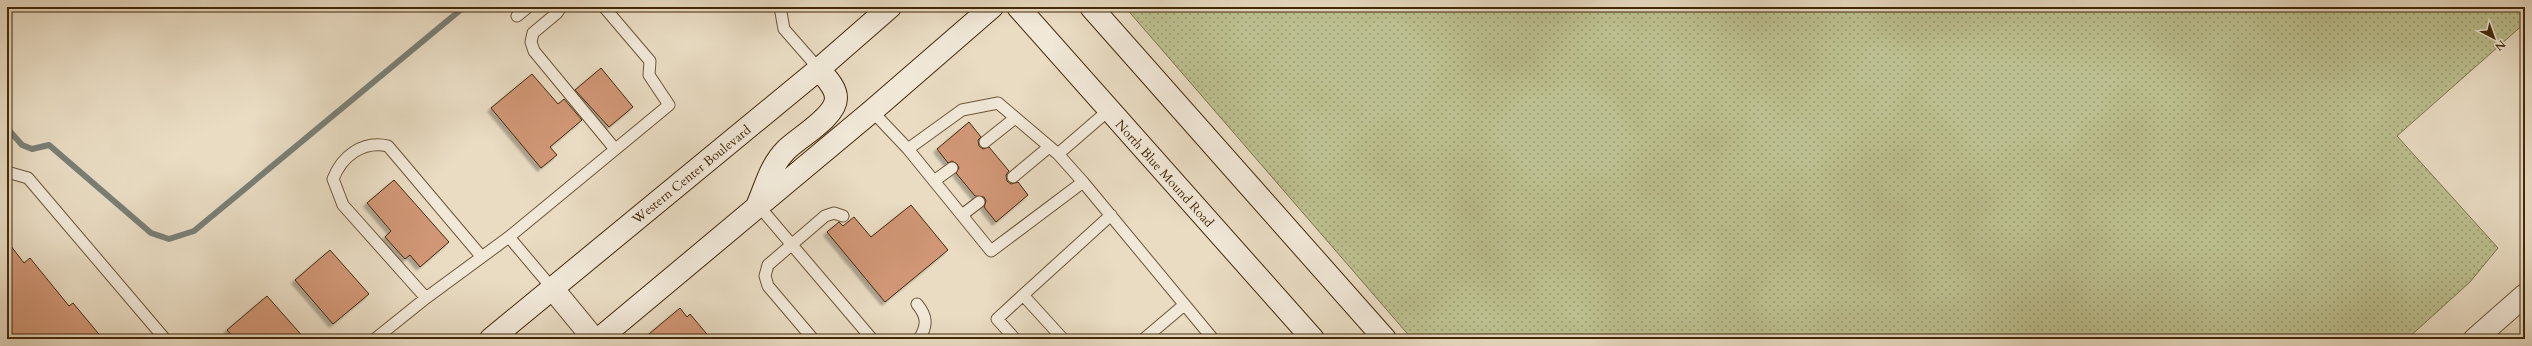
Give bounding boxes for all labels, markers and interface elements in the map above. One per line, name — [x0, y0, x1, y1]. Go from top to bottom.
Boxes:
north arrow — [2474, 18, 2514, 58]
text: N — [2491, 36, 2509, 54]
street label: North Blue Mound Road — [1111, 116, 1218, 231]
street label: Western Center Boulevard — [628, 121, 755, 229]

